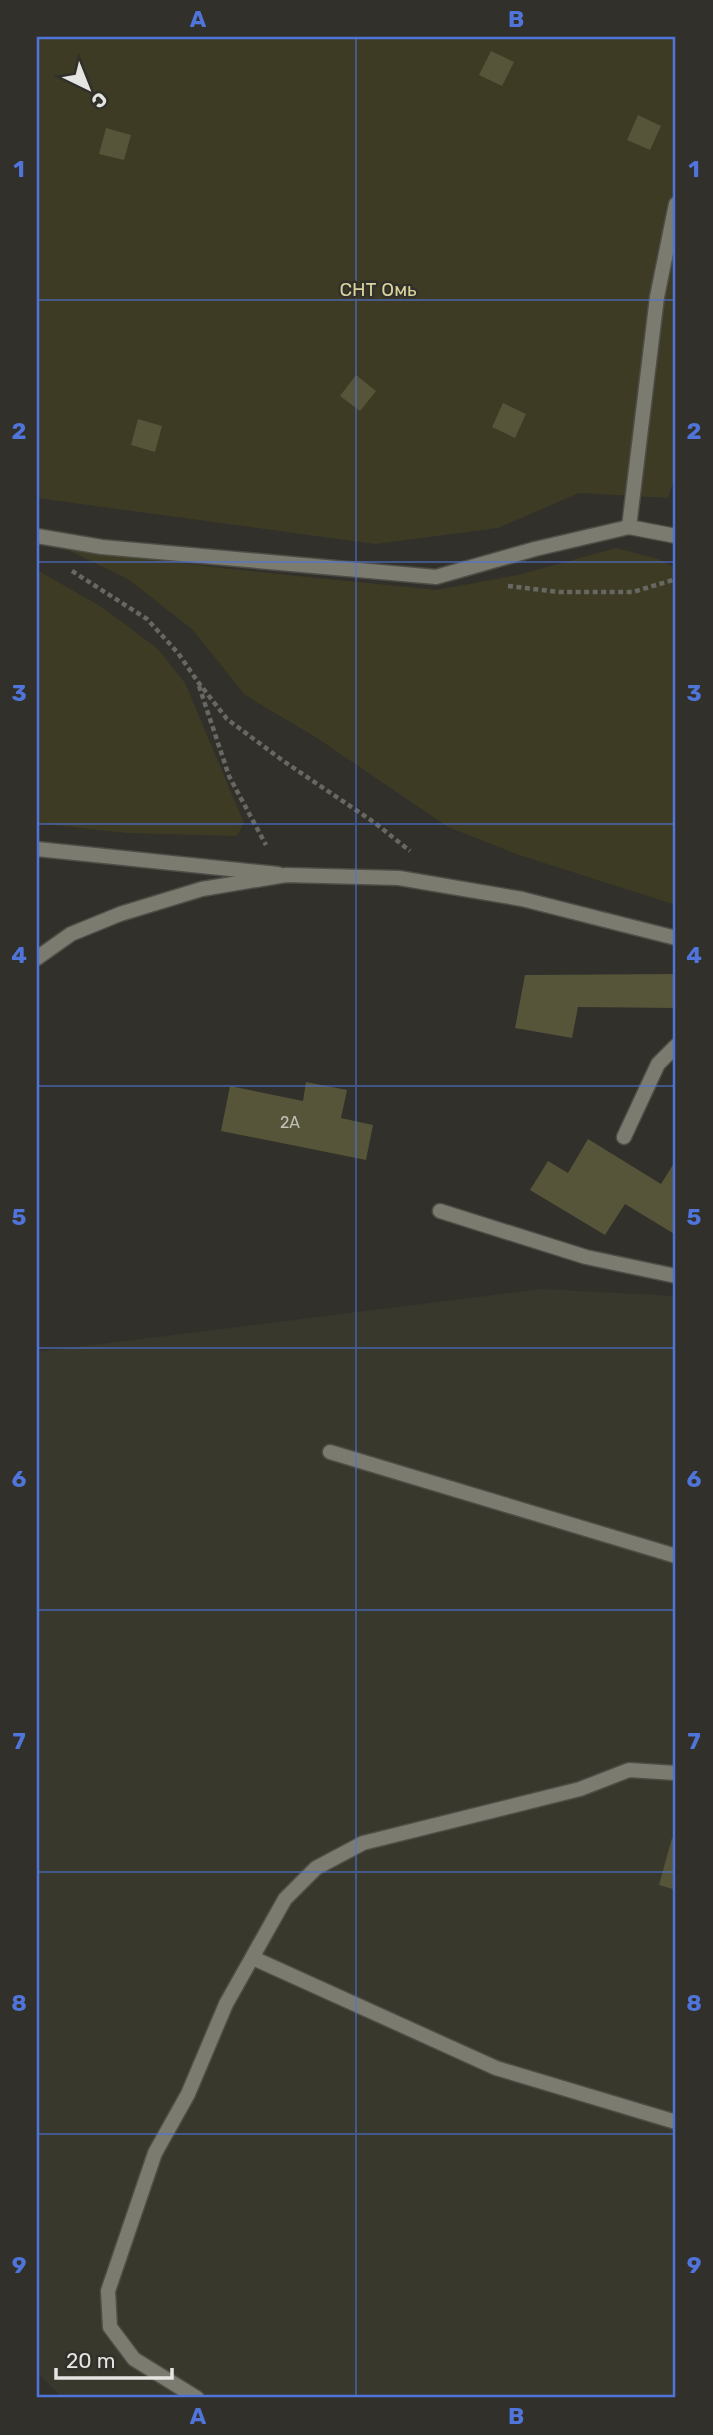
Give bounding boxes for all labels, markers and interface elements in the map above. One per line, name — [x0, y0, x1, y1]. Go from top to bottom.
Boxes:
text: A — [190, 5, 207, 33]
text: B — [508, 5, 524, 33]
north arrow — [52, 52, 122, 122]
text: С — [87, 87, 112, 113]
text: 1 — [13, 155, 25, 183]
text: 1 — [688, 155, 700, 183]
park label: СНТ Омь — [339, 278, 417, 301]
text: 2 — [12, 417, 26, 445]
text: 2 — [687, 417, 701, 445]
text: 3 — [11, 679, 27, 707]
text: 3 — [686, 679, 702, 707]
text: 4 — [11, 941, 27, 969]
text: 4 — [686, 941, 702, 969]
house number: 2А — [280, 1113, 300, 1132]
text: 5 — [12, 1203, 27, 1231]
text: 5 — [687, 1203, 702, 1231]
text: 6 — [12, 1465, 27, 1493]
text: 6 — [687, 1465, 702, 1493]
text: 7 — [12, 1727, 26, 1755]
text: 7 — [687, 1727, 701, 1755]
text: 8 — [11, 1989, 27, 2017]
text: 8 — [686, 1989, 702, 2017]
text: 9 — [12, 2251, 26, 2279]
text: 9 — [687, 2251, 701, 2279]
scale bar — [56, 2337, 172, 2381]
text: 20 m — [66, 2348, 115, 2373]
text: A — [190, 2402, 207, 2430]
text: B — [508, 2402, 524, 2430]

